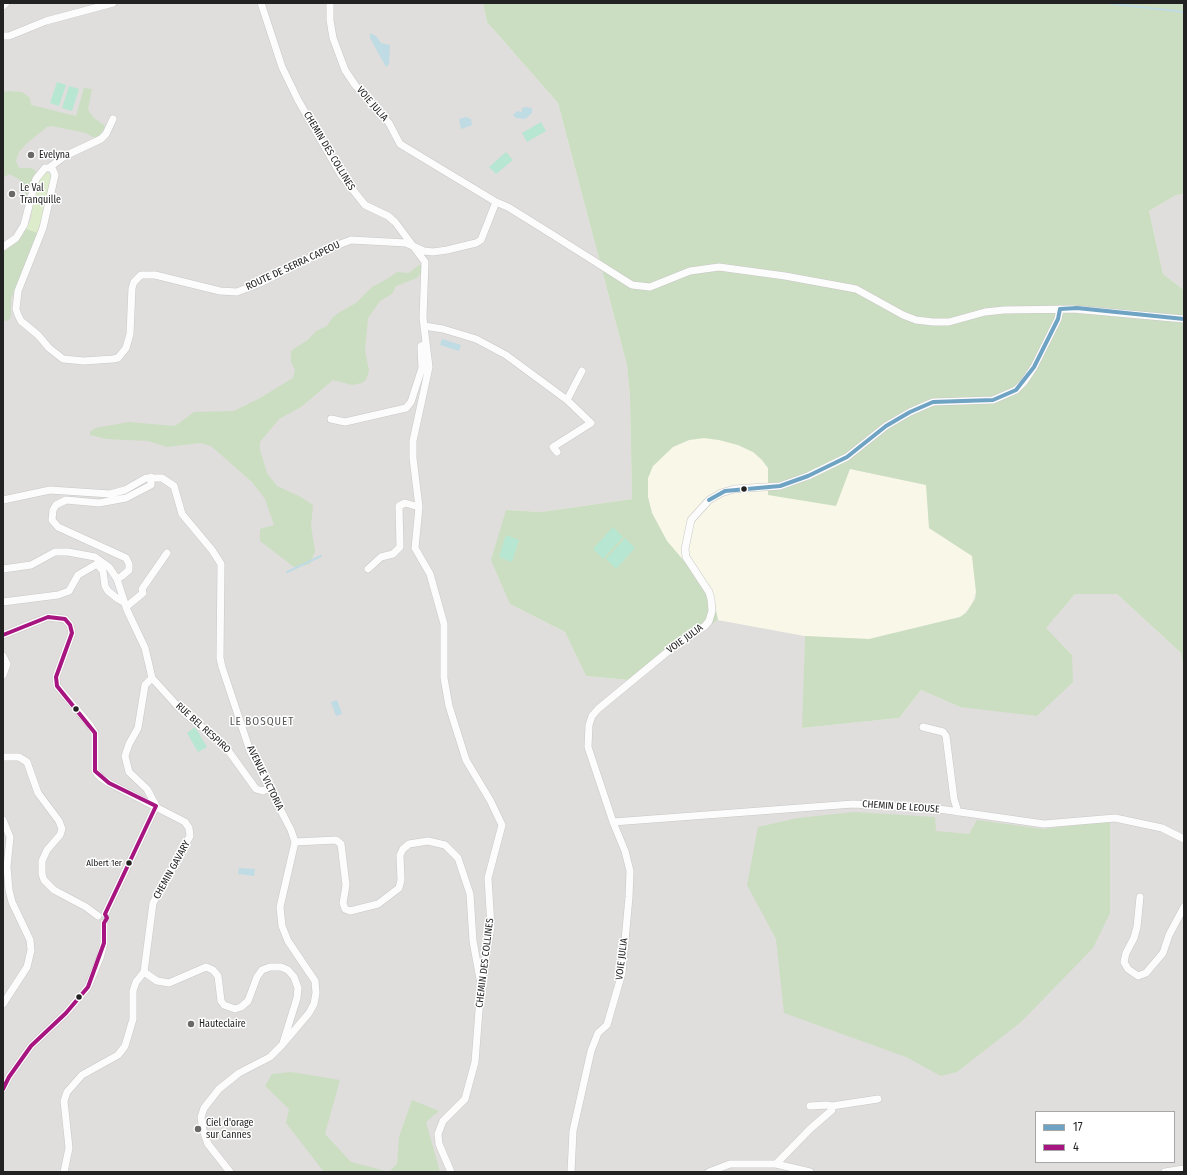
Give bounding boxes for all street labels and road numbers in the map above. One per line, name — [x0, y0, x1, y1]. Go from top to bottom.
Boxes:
street label: VOIE JULIA — [354, 84, 390, 124]
street label: CHEMIN DES COLLINES — [301, 109, 357, 193]
street label: ROUTE DE SERRA CAPEOU — [244, 239, 342, 293]
street label: VOIE JULIA — [665, 622, 705, 656]
street label: RUE BEL RESPIRO — [173, 700, 233, 756]
street label: AVENUE VICTORIA — [244, 744, 286, 812]
street label: CHEMIN DE LEOUSE — [862, 798, 940, 816]
street label: CHEMIN GAVARY — [151, 839, 193, 901]
street label: CHEMIN DES COLLINES — [474, 918, 496, 1008]
street label: VOIE JULIA — [613, 937, 631, 981]

